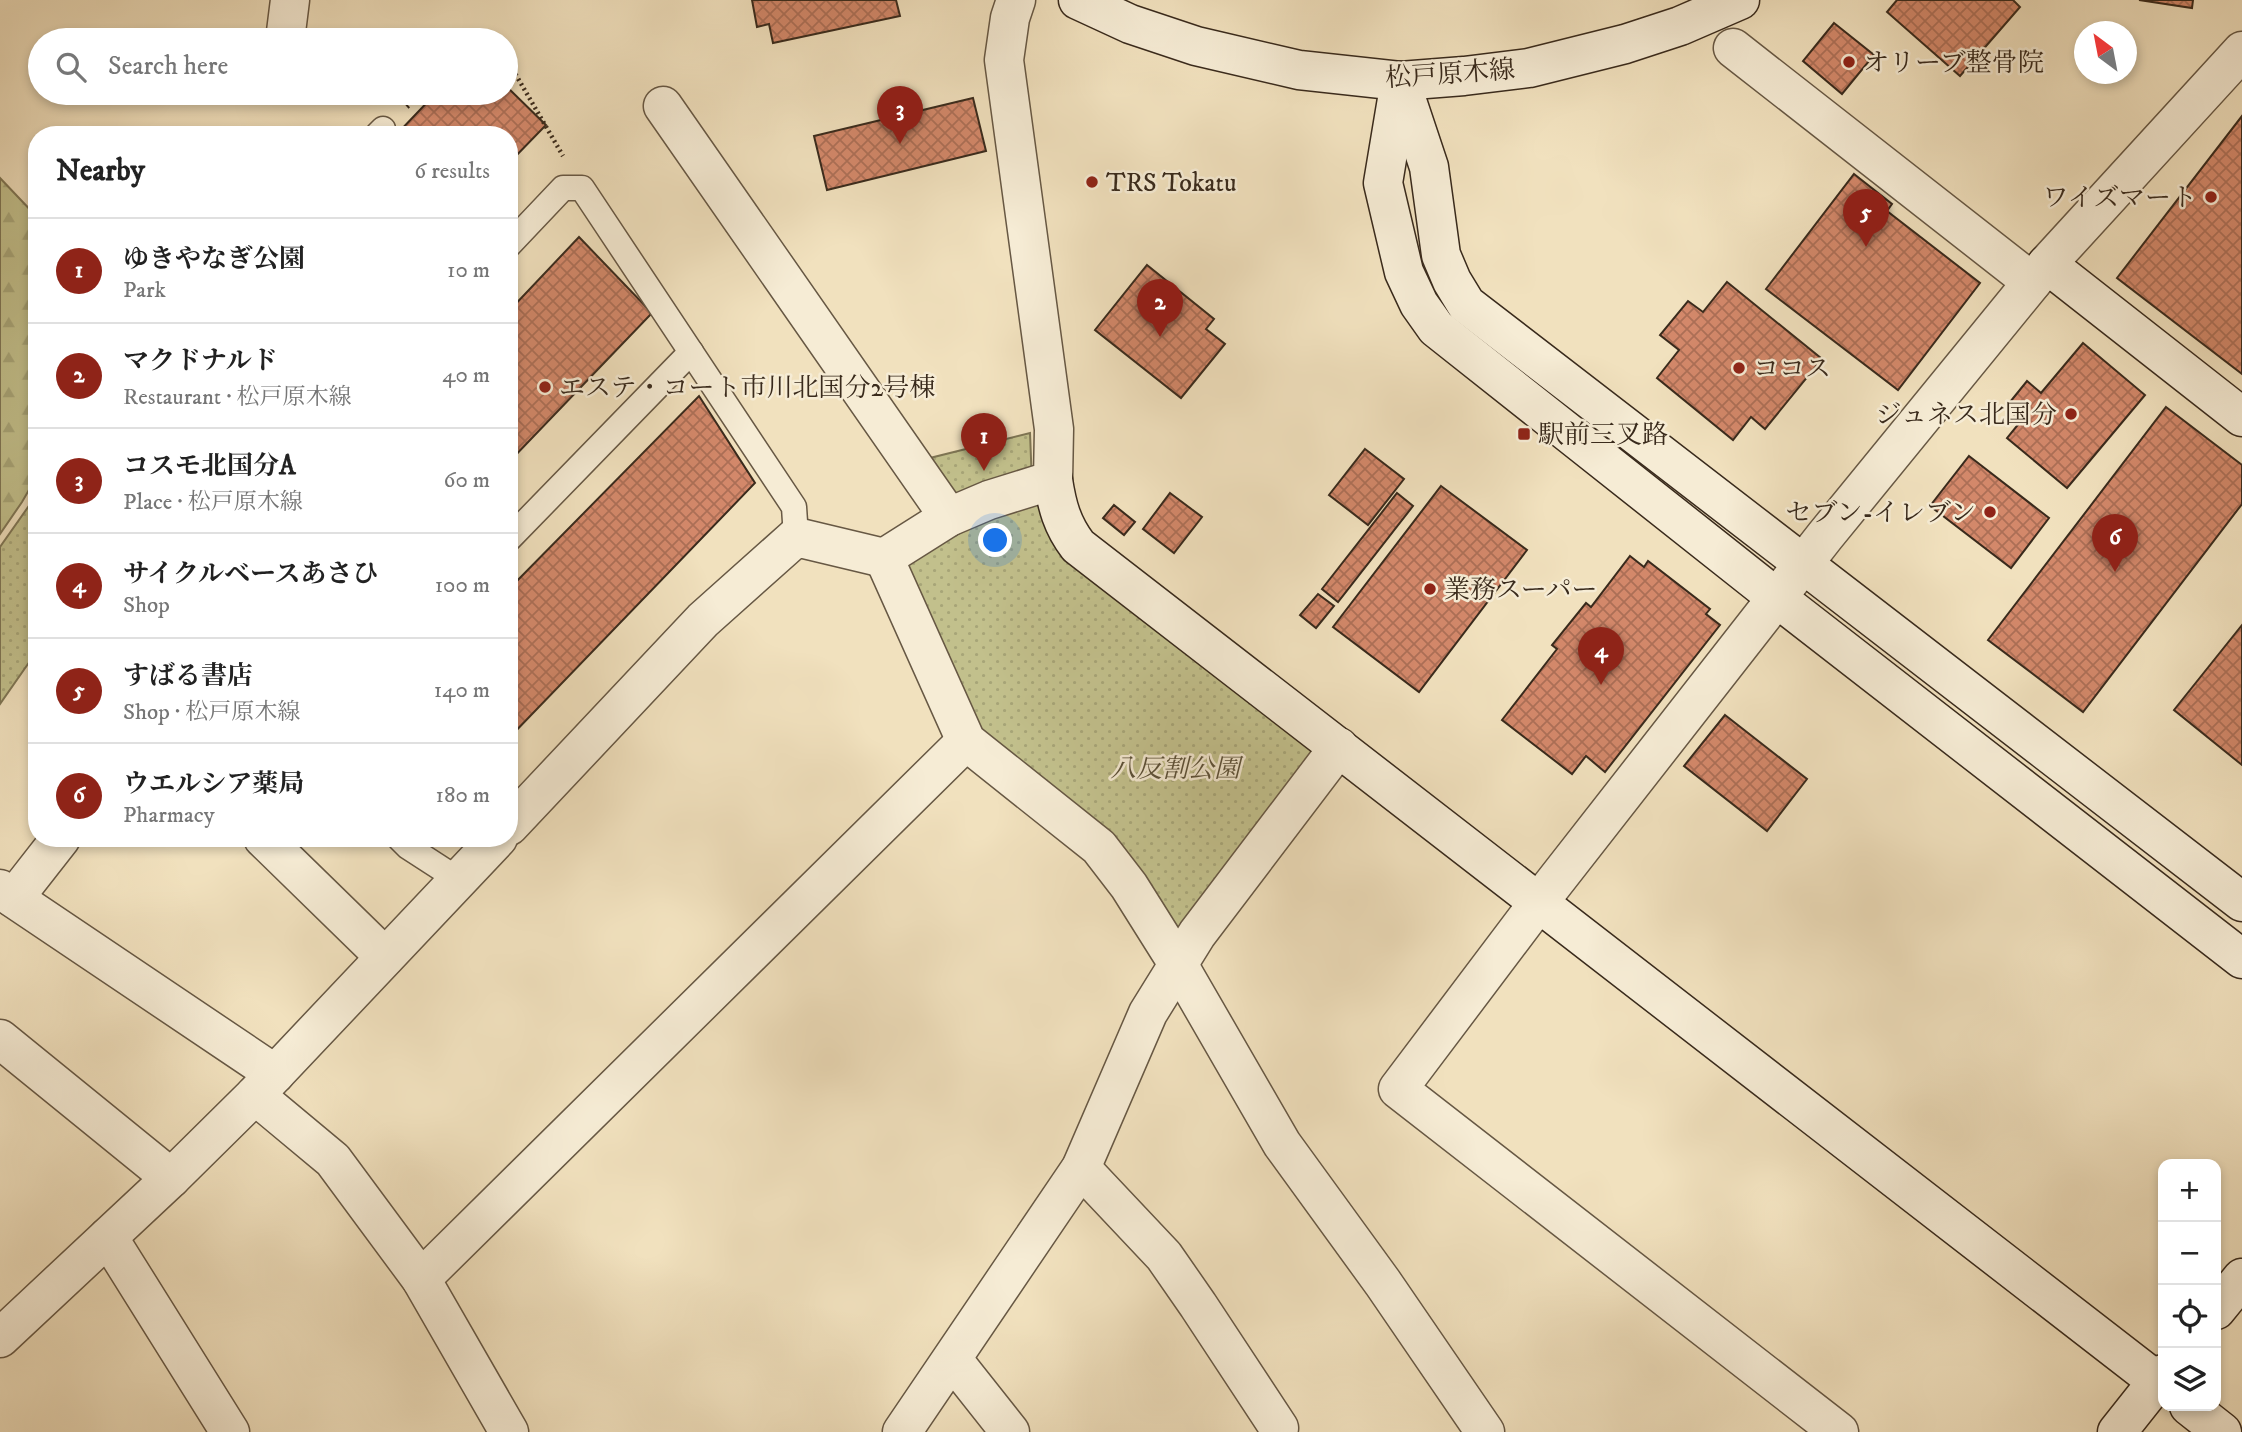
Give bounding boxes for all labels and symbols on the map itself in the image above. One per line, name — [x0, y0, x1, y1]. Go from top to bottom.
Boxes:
north arrow — [2074, 21, 2137, 84]
place label: オリーブ整骨院 — [1863, 47, 2044, 80]
street label: 松戸原木線 — [1384, 54, 1516, 95]
marker: オリーブ整骨院 — [1841, 54, 1857, 70]
pin: 3 — [877, 86, 923, 144]
place label: TRS Tokatu — [1106, 167, 1237, 200]
marker: TRS Tokatu — [1084, 174, 1100, 190]
place label: ワイズマート — [2043, 182, 2197, 215]
pin: 5 — [1843, 189, 1889, 247]
marker: ワイズマート — [2203, 189, 2219, 205]
pin: 2 — [1137, 279, 1183, 337]
place label: ココス — [1753, 353, 1831, 386]
marker: ココス — [1731, 360, 1747, 376]
place label: エステ・コート市川北国分2号棟 — [559, 372, 935, 405]
marker: エステ・コート市川北国分2号棟 — [537, 379, 553, 395]
place label: ジュネス北国分 — [1876, 399, 2057, 432]
marker: ジュネス北国分 — [2063, 406, 2079, 422]
pin: 1 — [961, 413, 1007, 471]
place label: 駅前三叉路 — [1538, 419, 1668, 452]
marker: 駅前三叉路 — [1516, 426, 1532, 442]
place label: セブン-イレブン — [1786, 497, 1976, 530]
marker: セブン-イレブン — [1982, 504, 1998, 520]
pin: 6 — [2092, 514, 2138, 572]
your location — [978, 523, 1012, 557]
place label: 業務スーパー — [1444, 574, 1597, 607]
marker: 業務スーパー — [1422, 581, 1438, 597]
pin: 4 — [1578, 627, 1624, 685]
park label: 八反割公園 — [1110, 753, 1244, 786]

